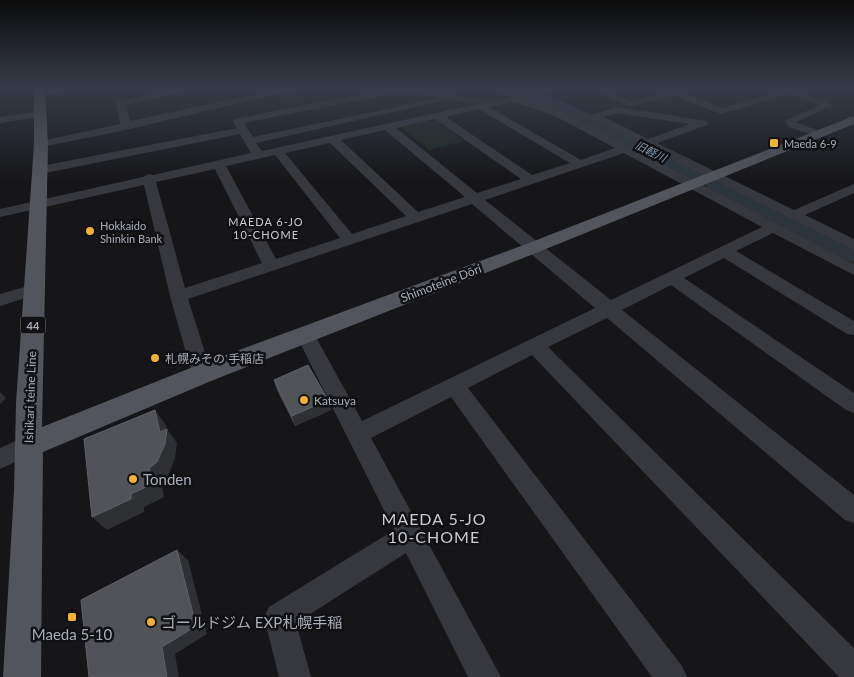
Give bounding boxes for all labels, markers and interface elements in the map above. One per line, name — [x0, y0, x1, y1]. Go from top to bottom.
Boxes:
marker: Maeda 6-9 — [768, 137, 780, 149]
place label: Maeda 6-9 — [784, 137, 837, 150]
water label: 旧軽川 — [633, 138, 670, 165]
district label: MAEDA 6-JO 10-CHOME — [228, 215, 304, 241]
place label: Hokkaido Shinkin Bank — [100, 219, 163, 245]
marker: Hokkaido Shinkin Bank — [84, 225, 96, 237]
street label: Shimoteine Dōri — [399, 261, 484, 305]
road number: 44 — [20, 316, 46, 334]
street label: Ishikari teine Line — [21, 351, 39, 443]
place label: 札幌みその 手稲店 — [165, 351, 264, 366]
marker: 札幌みその 手稲店 — [149, 352, 161, 364]
place label: Katsuya — [314, 393, 356, 408]
marker: Katsuya — [298, 394, 310, 406]
place label: Tonden — [143, 470, 192, 488]
marker: Tonden — [127, 473, 139, 485]
district label: MAEDA 5-JO 10-CHOME — [381, 509, 487, 546]
marker: Maeda 5-10 — [66, 611, 78, 623]
place label: ゴールドジム EXP札幌手稲 — [161, 613, 342, 631]
marker: ゴールドジム EXP札幌手稲 — [145, 616, 157, 628]
place label: Maeda 5-10 — [32, 625, 113, 643]

